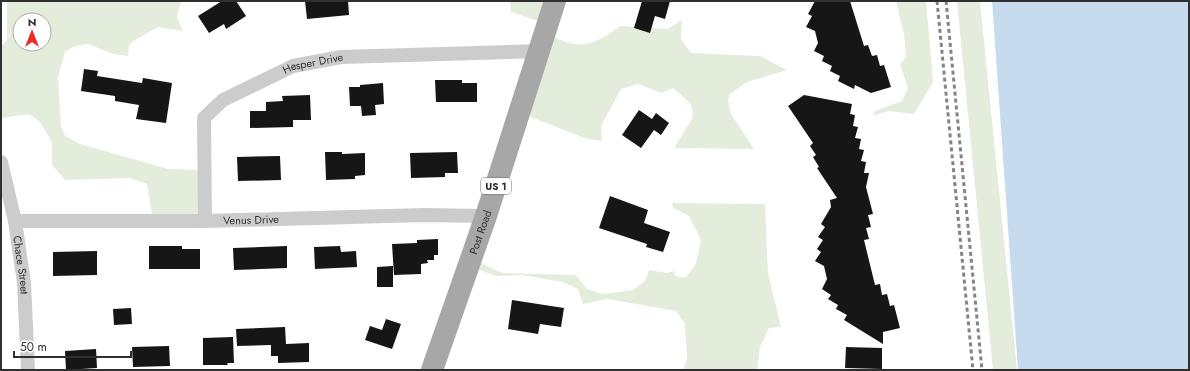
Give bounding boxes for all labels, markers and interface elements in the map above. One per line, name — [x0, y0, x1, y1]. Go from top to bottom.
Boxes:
north arrow — [12, 12, 52, 52]
text: N — [28, 14, 36, 30]
street label: Hesper Drive — [280, 49, 345, 78]
road number: US 1 — [481, 178, 511, 194]
street label: Post Road — [465, 208, 495, 257]
street label: Venus Drive — [223, 211, 279, 229]
street label: Chace Street — [9, 234, 33, 295]
scale bar — [14, 333, 131, 359]
text: 50 m — [20, 338, 47, 356]

